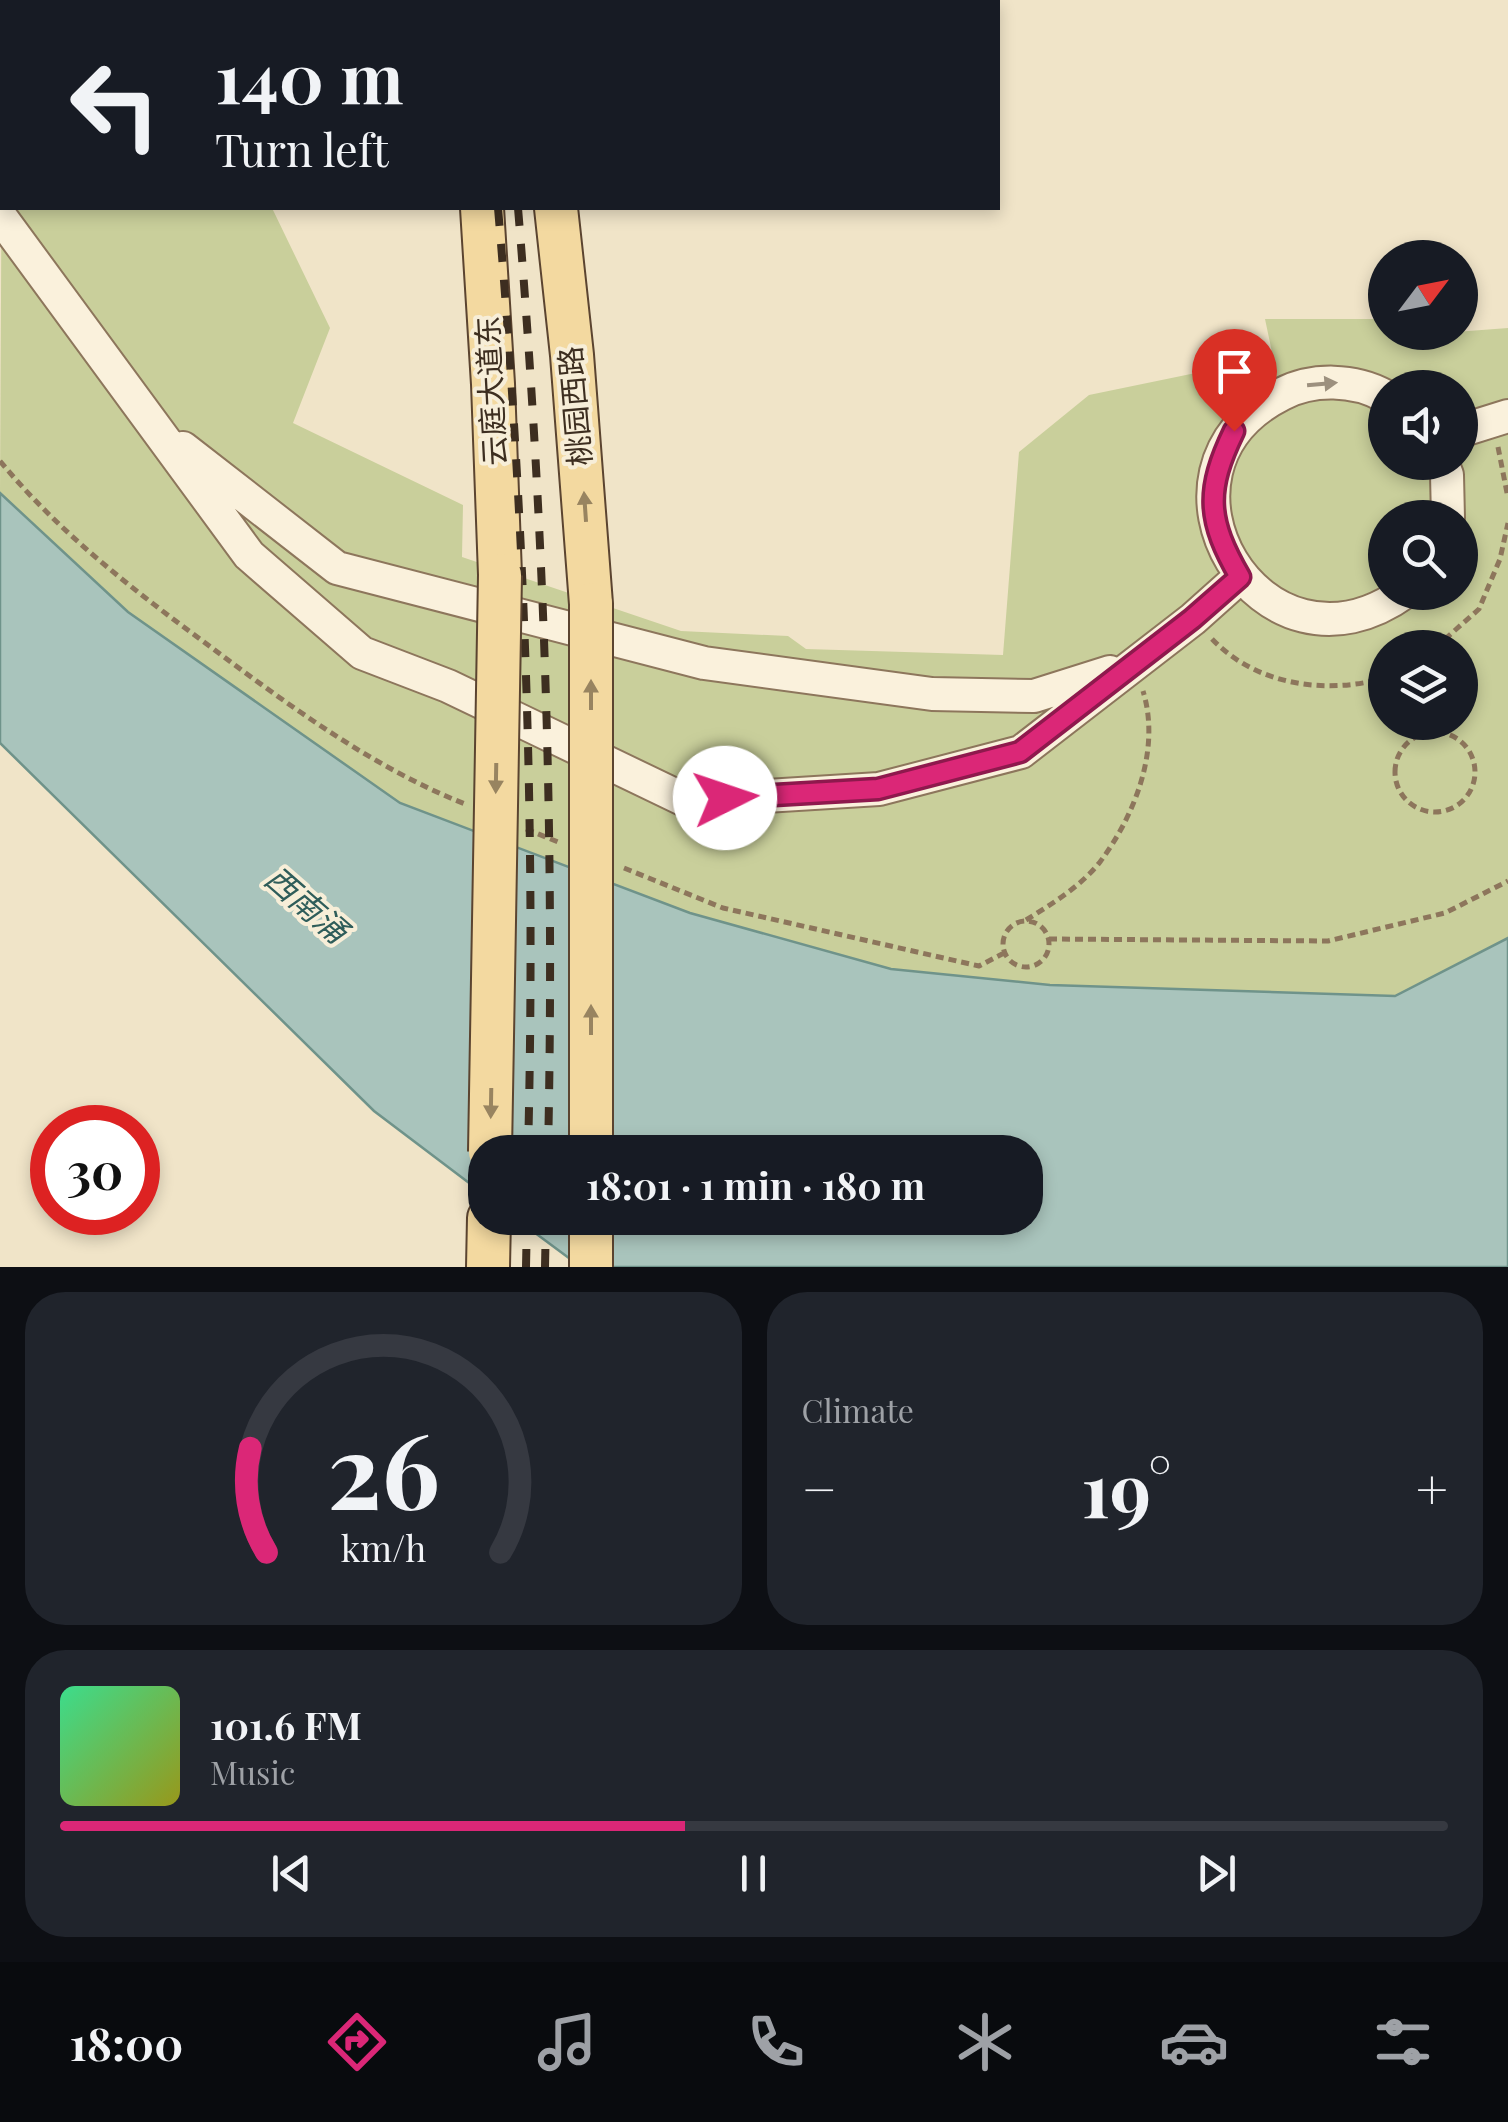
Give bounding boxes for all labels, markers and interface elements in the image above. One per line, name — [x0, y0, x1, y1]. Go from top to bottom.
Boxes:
text: 140 m — [215, 28, 404, 122]
icon: left — [50, 40, 180, 170]
text: Turn left — [215, 118, 389, 178]
north arrow — [1368, 240, 1478, 350]
map controls — [1368, 240, 1478, 740]
street label: 云庭大道东 — [466, 315, 514, 467]
pin — [1192, 329, 1277, 432]
icon: arrive — [1207, 344, 1262, 399]
street label: 桃园西路 — [549, 345, 599, 468]
button: sound — [1368, 370, 1478, 480]
one-way arrow — [1306, 376, 1338, 392]
one-way arrow — [576, 491, 592, 523]
button: search — [1368, 500, 1478, 610]
button: layers — [1368, 630, 1478, 740]
one-way arrow — [583, 679, 599, 711]
position arrow — [673, 746, 777, 850]
one-way arrow — [488, 762, 504, 794]
water label: 西南涌 — [257, 855, 360, 953]
one-way arrow — [583, 1004, 599, 1036]
one-way arrow — [482, 1087, 498, 1119]
speed limit sign: 30 — [30, 1105, 160, 1235]
text: 18:01 · 1 min · 180 m — [586, 1159, 925, 1210]
text: Climate — [802, 1388, 914, 1431]
text: 26 — [327, 1397, 440, 1536]
text: 19° — [1081, 1437, 1172, 1537]
text: − — [802, 1450, 837, 1524]
text: + — [1416, 1450, 1448, 1524]
text: km/h — [340, 1523, 426, 1571]
text: 101.6 FM — [210, 1699, 362, 1750]
text: Music — [210, 1750, 295, 1793]
icon: previous — [264, 1846, 319, 1901]
icon: pause — [726, 1846, 781, 1901]
icon: next — [1189, 1846, 1244, 1901]
icon: directions — [322, 2007, 392, 2077]
icon: music — [532, 2007, 602, 2077]
icon: phone — [741, 2007, 811, 2077]
icon: climate — [950, 2007, 1020, 2077]
icon: car — [1159, 2007, 1229, 2077]
icon: filters — [1368, 2007, 1438, 2077]
text: 18:00 — [70, 2012, 183, 2072]

